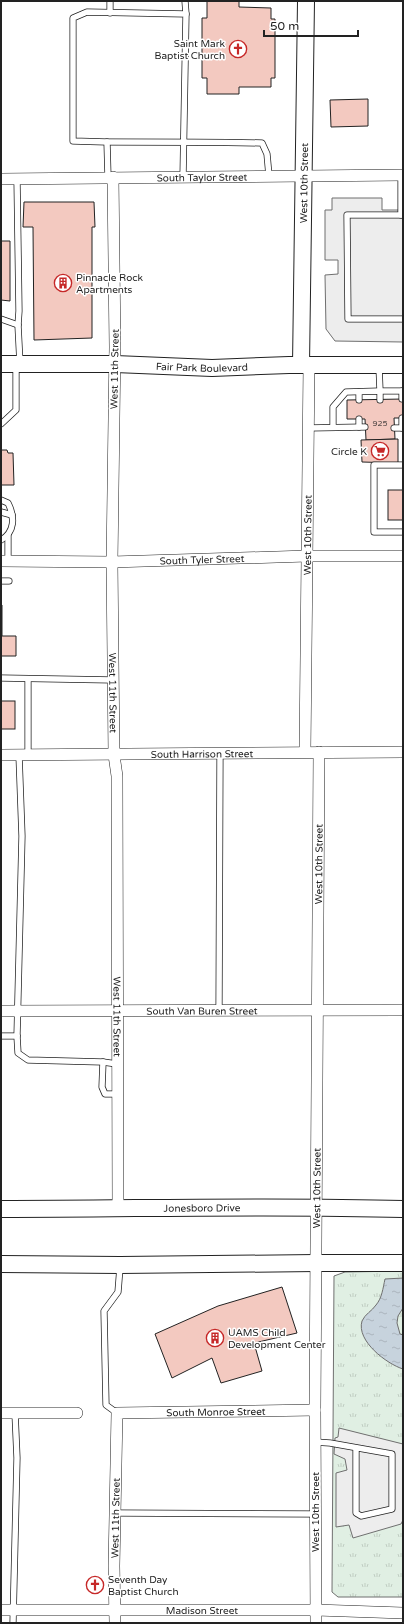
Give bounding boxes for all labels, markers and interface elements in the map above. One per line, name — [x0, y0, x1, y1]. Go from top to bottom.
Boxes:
scale bar — [264, 12, 358, 38]
text: 50 m — [270, 19, 299, 33]
place label: Saint Mark Baptist Church — [155, 38, 226, 62]
church icon: Saint Mark Baptist Church — [228, 39, 248, 59]
street label: West 10th Street — [298, 143, 311, 223]
street label: South Taylor Street — [157, 172, 248, 184]
place label: Pinnacle Rock Apartments — [76, 272, 144, 296]
building icon: Pinnacle Rock Apartments — [53, 273, 73, 293]
street label: West 11th Street — [108, 329, 122, 409]
street label: Fair Park Boulevard — [156, 361, 248, 375]
house number: 925 — [372, 419, 388, 428]
supermarket icon: Circle K — [370, 441, 390, 461]
place label: Circle K — [331, 446, 367, 458]
street label: West 10th Street — [302, 495, 315, 575]
street label: South Tyler Street — [159, 553, 245, 568]
street label: West 11th Street — [106, 653, 119, 733]
street label: South Harrison Street — [151, 748, 253, 761]
street label: West 10th Street — [313, 824, 326, 904]
street label: West 11th Street — [110, 977, 123, 1057]
street label: South Van Buren Street — [146, 1005, 258, 1018]
street label: West 10th Street — [311, 1148, 324, 1228]
street label: Jonesboro Drive — [164, 1202, 241, 1215]
place label: UAMS Child Development Center — [228, 1327, 326, 1351]
building icon: UAMS Child Development Center — [205, 1328, 225, 1348]
street label: South Monroe Street — [166, 1406, 266, 1419]
street label: West 10th Street — [310, 1472, 322, 1552]
street label: West 11th Street — [109, 1478, 123, 1558]
place label: Seventh Day Baptist Church — [108, 1574, 179, 1598]
church icon: Seventh Day Baptist Church — [85, 1575, 105, 1595]
street label: Madison Street — [166, 1605, 238, 1617]

